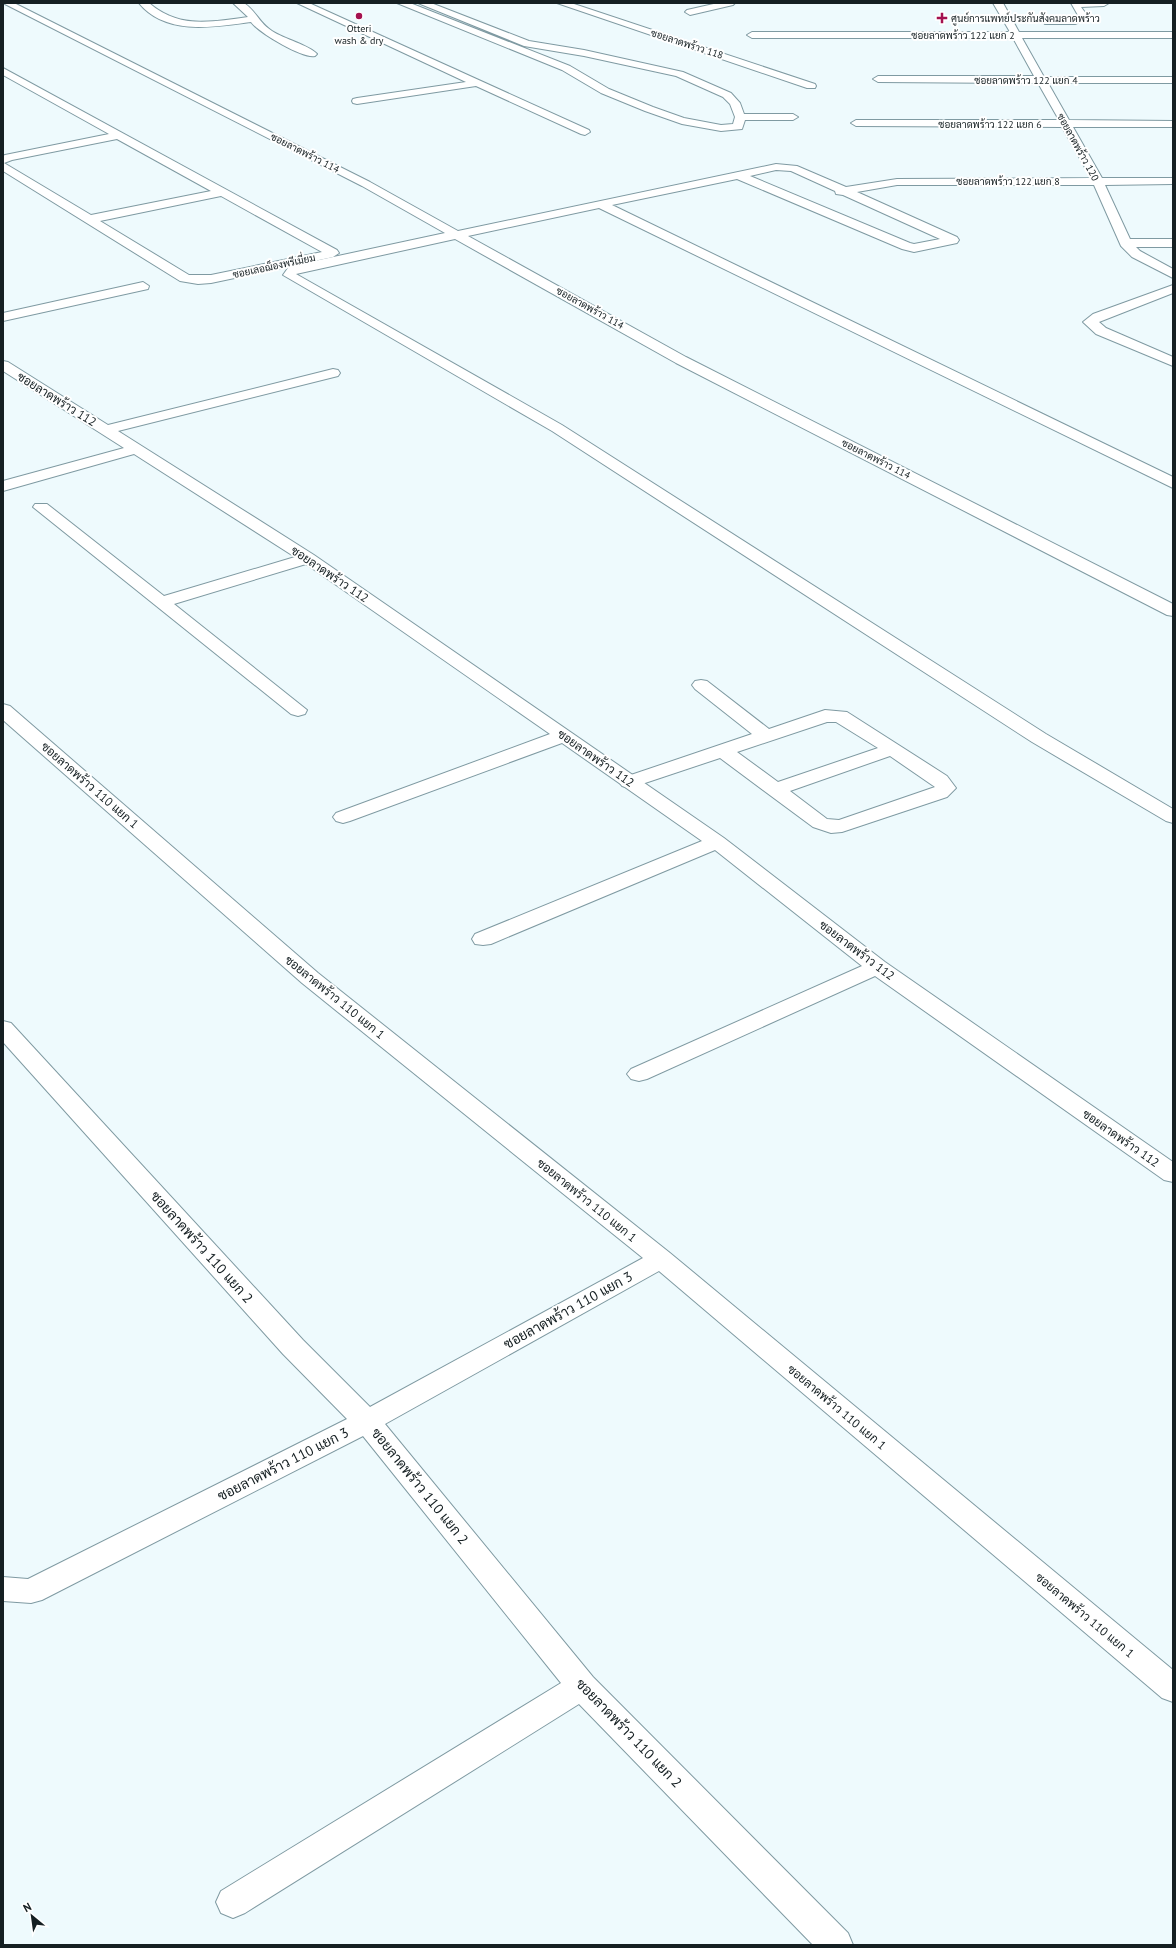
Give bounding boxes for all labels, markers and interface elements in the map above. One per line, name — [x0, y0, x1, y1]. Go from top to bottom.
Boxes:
marker: Otteri wash & dry — [354, 11, 364, 21]
place label: ศูนย์การแพทย์ประกันสังคมลาดพร้าว — [951, 11, 1100, 26]
marker: ศูนย์การแพทย์ประกันสังคมลาดพร้าว — [936, 12, 948, 24]
place label: Otteri wash & dry — [335, 22, 384, 47]
street label: ซอยลาดพร้าว 118 — [649, 26, 725, 62]
street label: ซอยลาดพร้าว 122 แยก 2 — [911, 29, 1015, 42]
street label: ซอยลาดพร้าว 122 แยก 4 — [974, 74, 1078, 87]
street label: ซอยลาดพร้าว 120 — [1054, 111, 1102, 184]
street label: ซอยลาดพร้าว 122 แยก 6 — [938, 118, 1042, 131]
street label: ซอยลาดพร้าว 114 — [268, 130, 342, 176]
street label: ซอยลาดพร้าว 122 แยก 8 — [956, 175, 1060, 188]
street label: ซอยเลอฌ็องพรีเมี่ยม — [231, 249, 317, 281]
street label: ซอยลาดพร้าว 114 — [554, 284, 627, 332]
street label: ซอยลาดพร้าว 112 — [15, 369, 99, 429]
street label: ซอยลาดพร้าว 114 — [839, 436, 913, 482]
street label: ซอยลาดพร้าว 112 — [288, 543, 372, 605]
street label: ซอยลาดพร้าว 112 — [555, 726, 637, 790]
street label: ซอยลาดพร้าว 110 แยก 1 — [38, 739, 142, 831]
street label: ซอยลาดพร้าว 112 — [816, 917, 898, 983]
street label: ซอยลาดพร้าว 110 แยก 1 — [282, 952, 388, 1042]
street label: ซอยลาดพร้าว 112 — [1080, 1106, 1162, 1170]
street label: ซอยลาดพร้าว 110 แยก 1 — [534, 1155, 640, 1245]
street label: ซอยลาดพร้าว 110 แยก 2 — [147, 1187, 257, 1307]
street label: ซอยลาดพร้าว 110 แยก 3 — [500, 1267, 636, 1353]
street label: ซอยลาดพร้าว 110 แยก 1 — [785, 1361, 889, 1453]
street label: ซอยลาดพร้าว 110 แยก 3 — [214, 1423, 352, 1505]
street label: ซอยลาดพร้าว 110 แยก 2 — [367, 1424, 473, 1548]
street label: ซอยลาดพร้าว 110 แยก 1 — [1033, 1569, 1137, 1661]
street label: ซอยลาดพร้าว 110 แยก 2 — [572, 1675, 686, 1791]
north arrow — [12, 1896, 52, 1936]
text: N — [21, 1899, 34, 1915]

